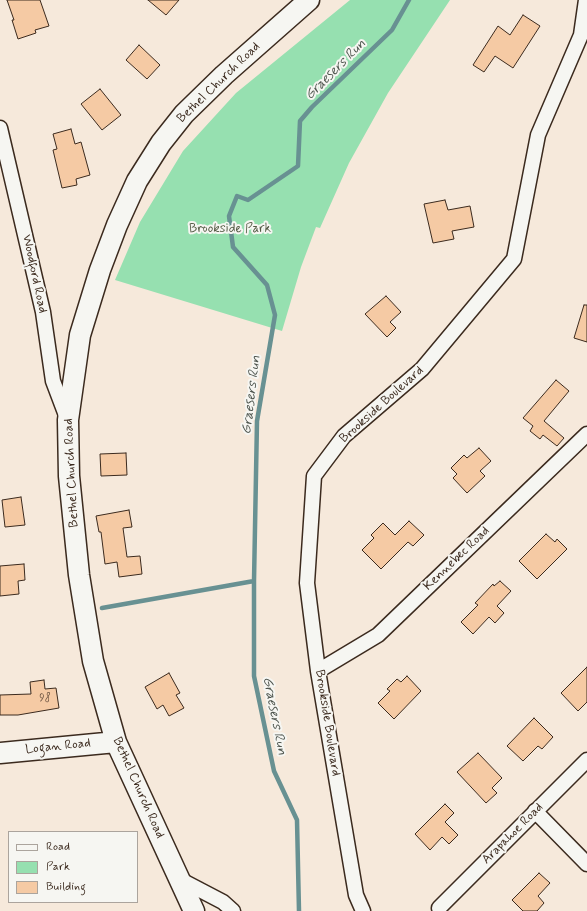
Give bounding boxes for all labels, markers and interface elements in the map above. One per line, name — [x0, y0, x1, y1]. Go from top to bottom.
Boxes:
water label: Graesers Run — [302, 36, 370, 104]
street label: Bethel Church Road — [174, 39, 264, 127]
park label: Brookside Park — [189, 221, 271, 237]
street label: Woodford Road — [18, 233, 50, 315]
water label: Graesers Run — [239, 355, 265, 435]
street label: Brookside Boulevard — [337, 363, 427, 447]
street label: Bethel Church Road — [61, 418, 83, 528]
street label: Kennebec Road — [421, 524, 493, 594]
street label: Brookside Boulevard — [311, 669, 343, 777]
water label: Graesers Run — [258, 676, 290, 756]
house number: 98 — [39, 692, 51, 706]
street label: Bethel Church Road — [109, 735, 167, 841]
street label: Logan Road — [25, 736, 91, 758]
street label: Arapahoe Road — [479, 800, 547, 868]
legend — [8, 831, 138, 903]
text: Road — [46, 839, 70, 855]
text: Park — [46, 859, 70, 875]
text: Building — [46, 879, 86, 895]

